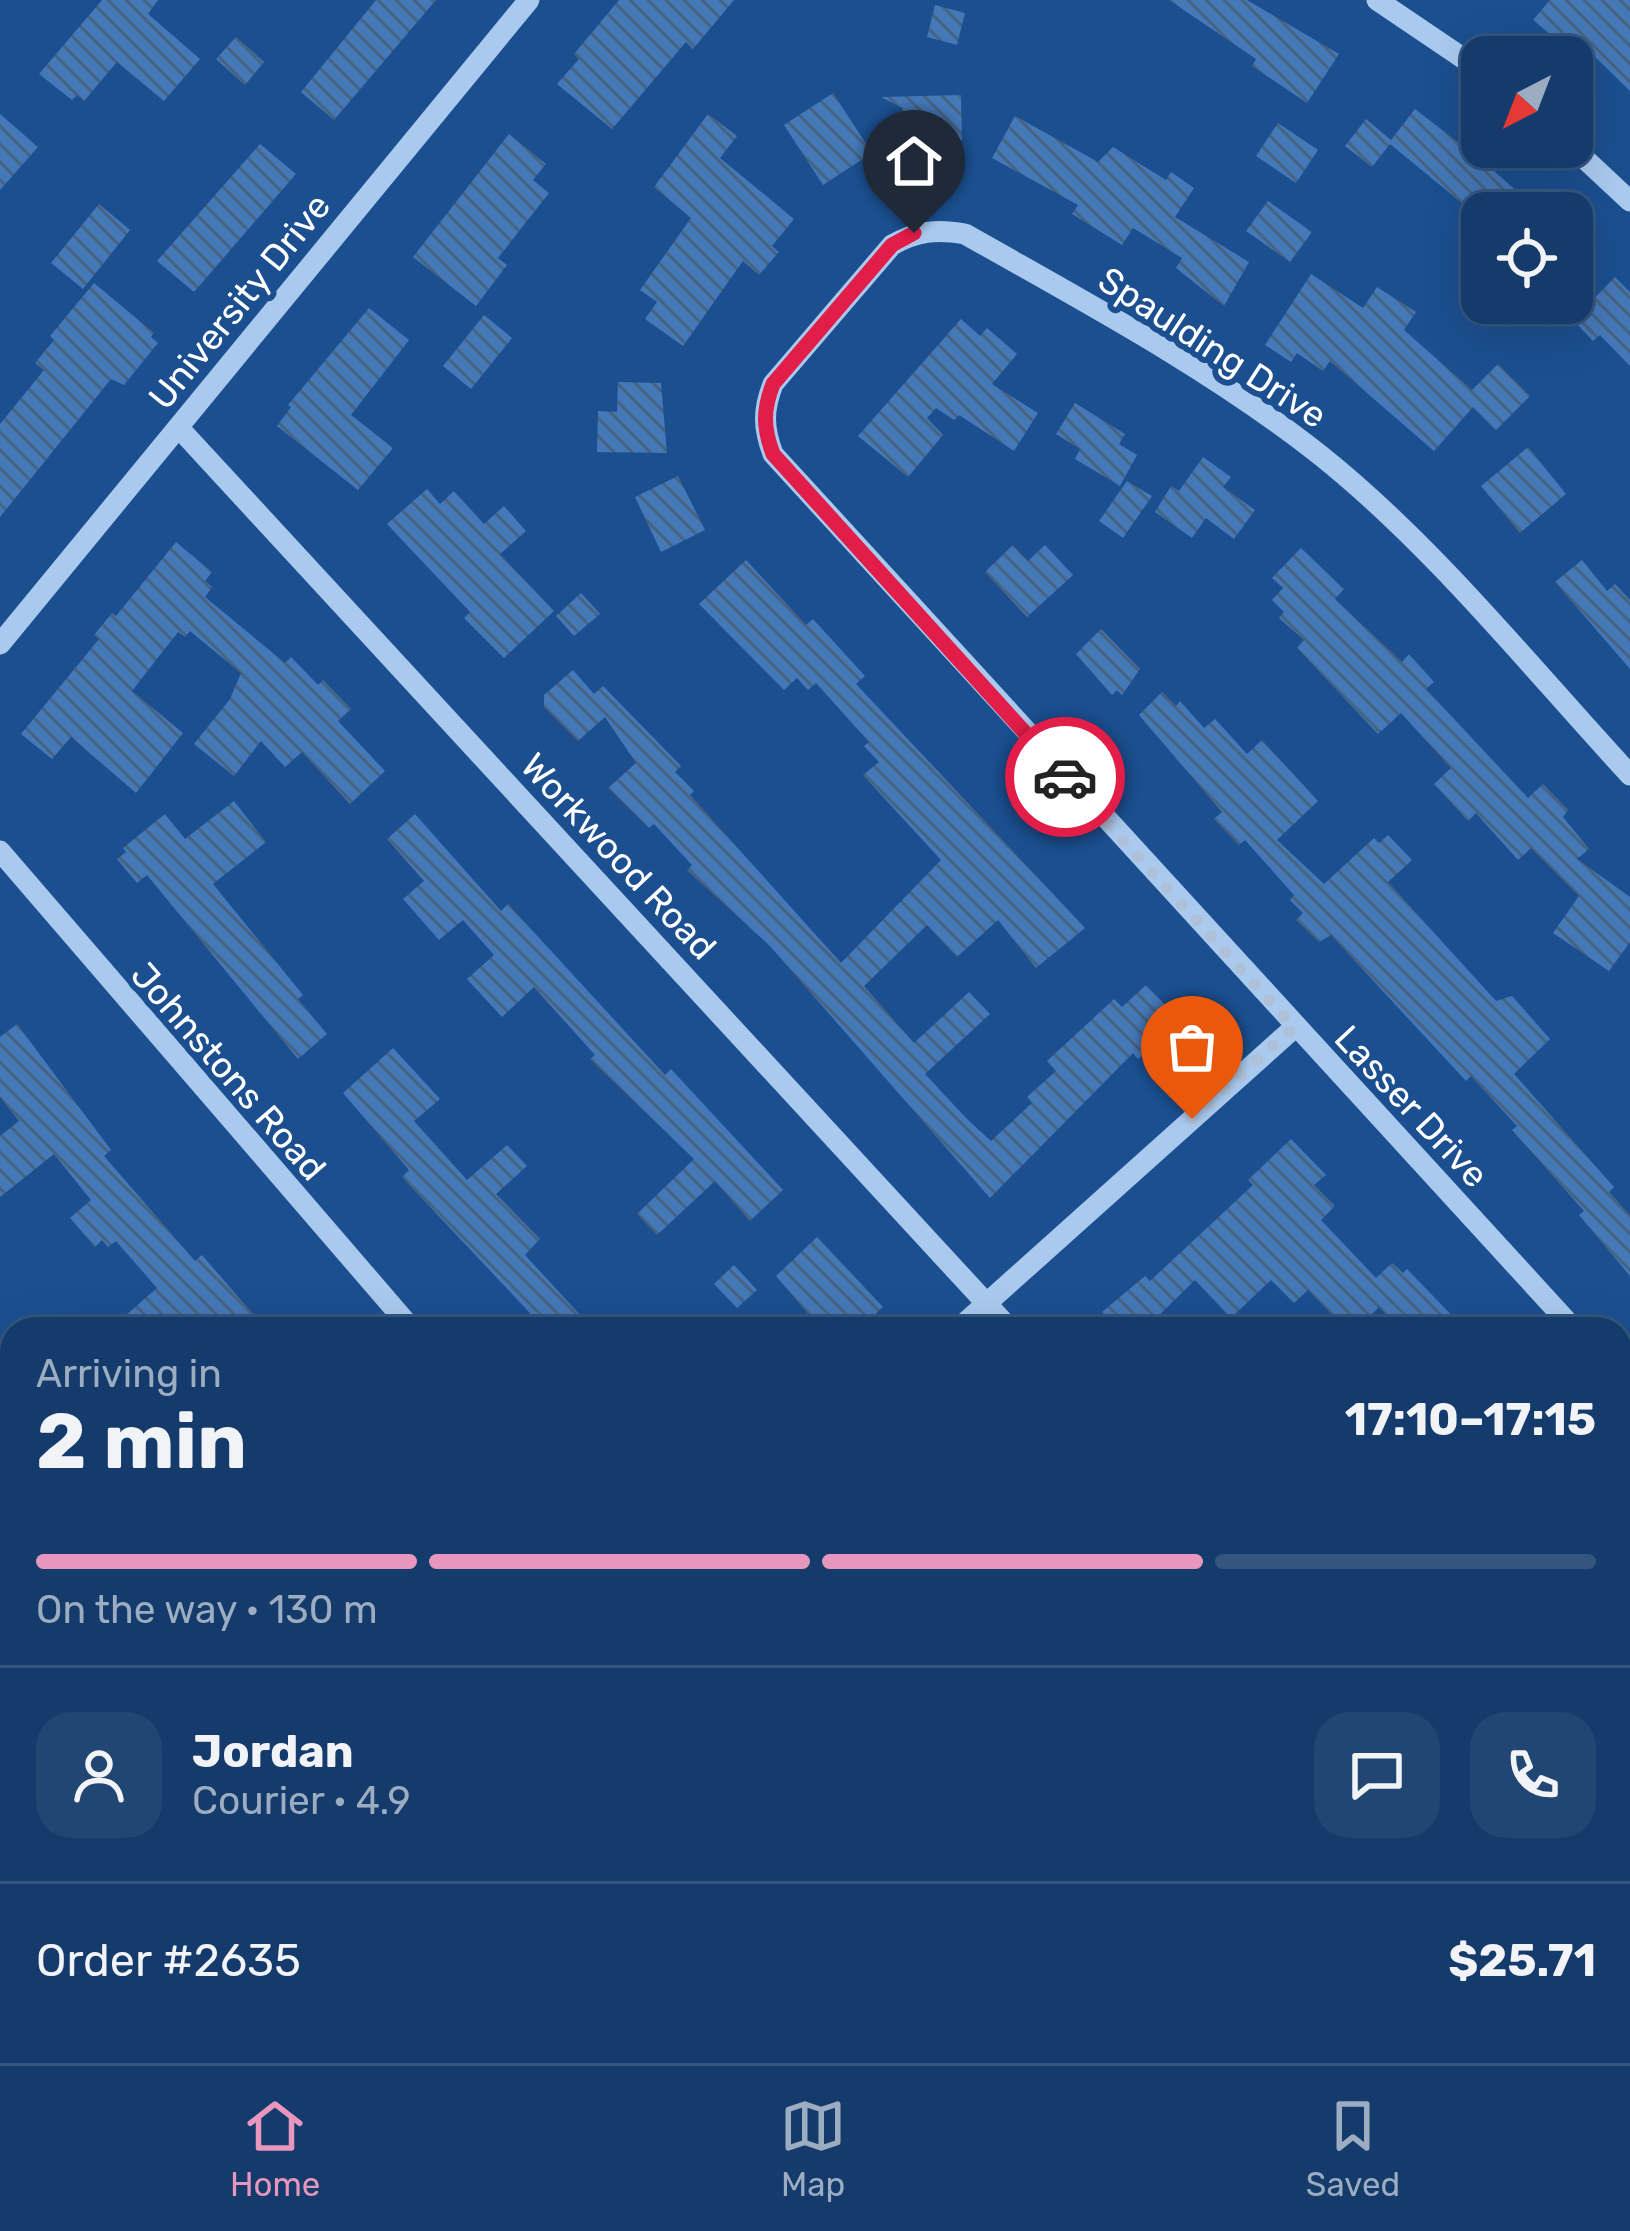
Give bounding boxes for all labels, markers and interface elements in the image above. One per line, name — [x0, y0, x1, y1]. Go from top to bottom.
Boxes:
north arrow — [1461, 36, 1593, 168]
map controls — [1461, 36, 1593, 324]
pin — [863, 110, 965, 233]
icon: home — [881, 128, 947, 194]
street label: University Drive — [139, 185, 339, 418]
button: locate — [1461, 192, 1593, 324]
street label: Spaulding Drive — [1091, 258, 1335, 437]
courier — [1005, 717, 1125, 837]
street label: Workwood Road — [512, 744, 725, 968]
icon: car — [1032, 744, 1098, 810]
street label: Johnstons Road — [122, 954, 335, 1189]
pin — [1141, 996, 1243, 1119]
icon: bag — [1159, 1014, 1225, 1080]
street label: Lasser Drive — [1326, 1017, 1497, 1196]
text: Arriving in — [36, 1351, 222, 1397]
text: 17:10–17:15 — [1345, 1393, 1596, 1446]
text: 2 min — [36, 1395, 247, 1488]
text: On the way · 130 m — [36, 1587, 378, 1633]
button: person — [36, 1712, 162, 1838]
button: chat — [1314, 1712, 1440, 1838]
button: phone — [1470, 1712, 1596, 1838]
text: Jordan — [192, 1725, 354, 1778]
text: Courier · 4.9 — [192, 1778, 411, 1824]
text: Order #2635 — [36, 1934, 301, 1987]
text: $25.71 — [1448, 1934, 1596, 1987]
tab: Home — [230, 2093, 320, 2204]
tab: Map — [780, 2093, 846, 2204]
tab: Saved — [1306, 2093, 1400, 2204]

